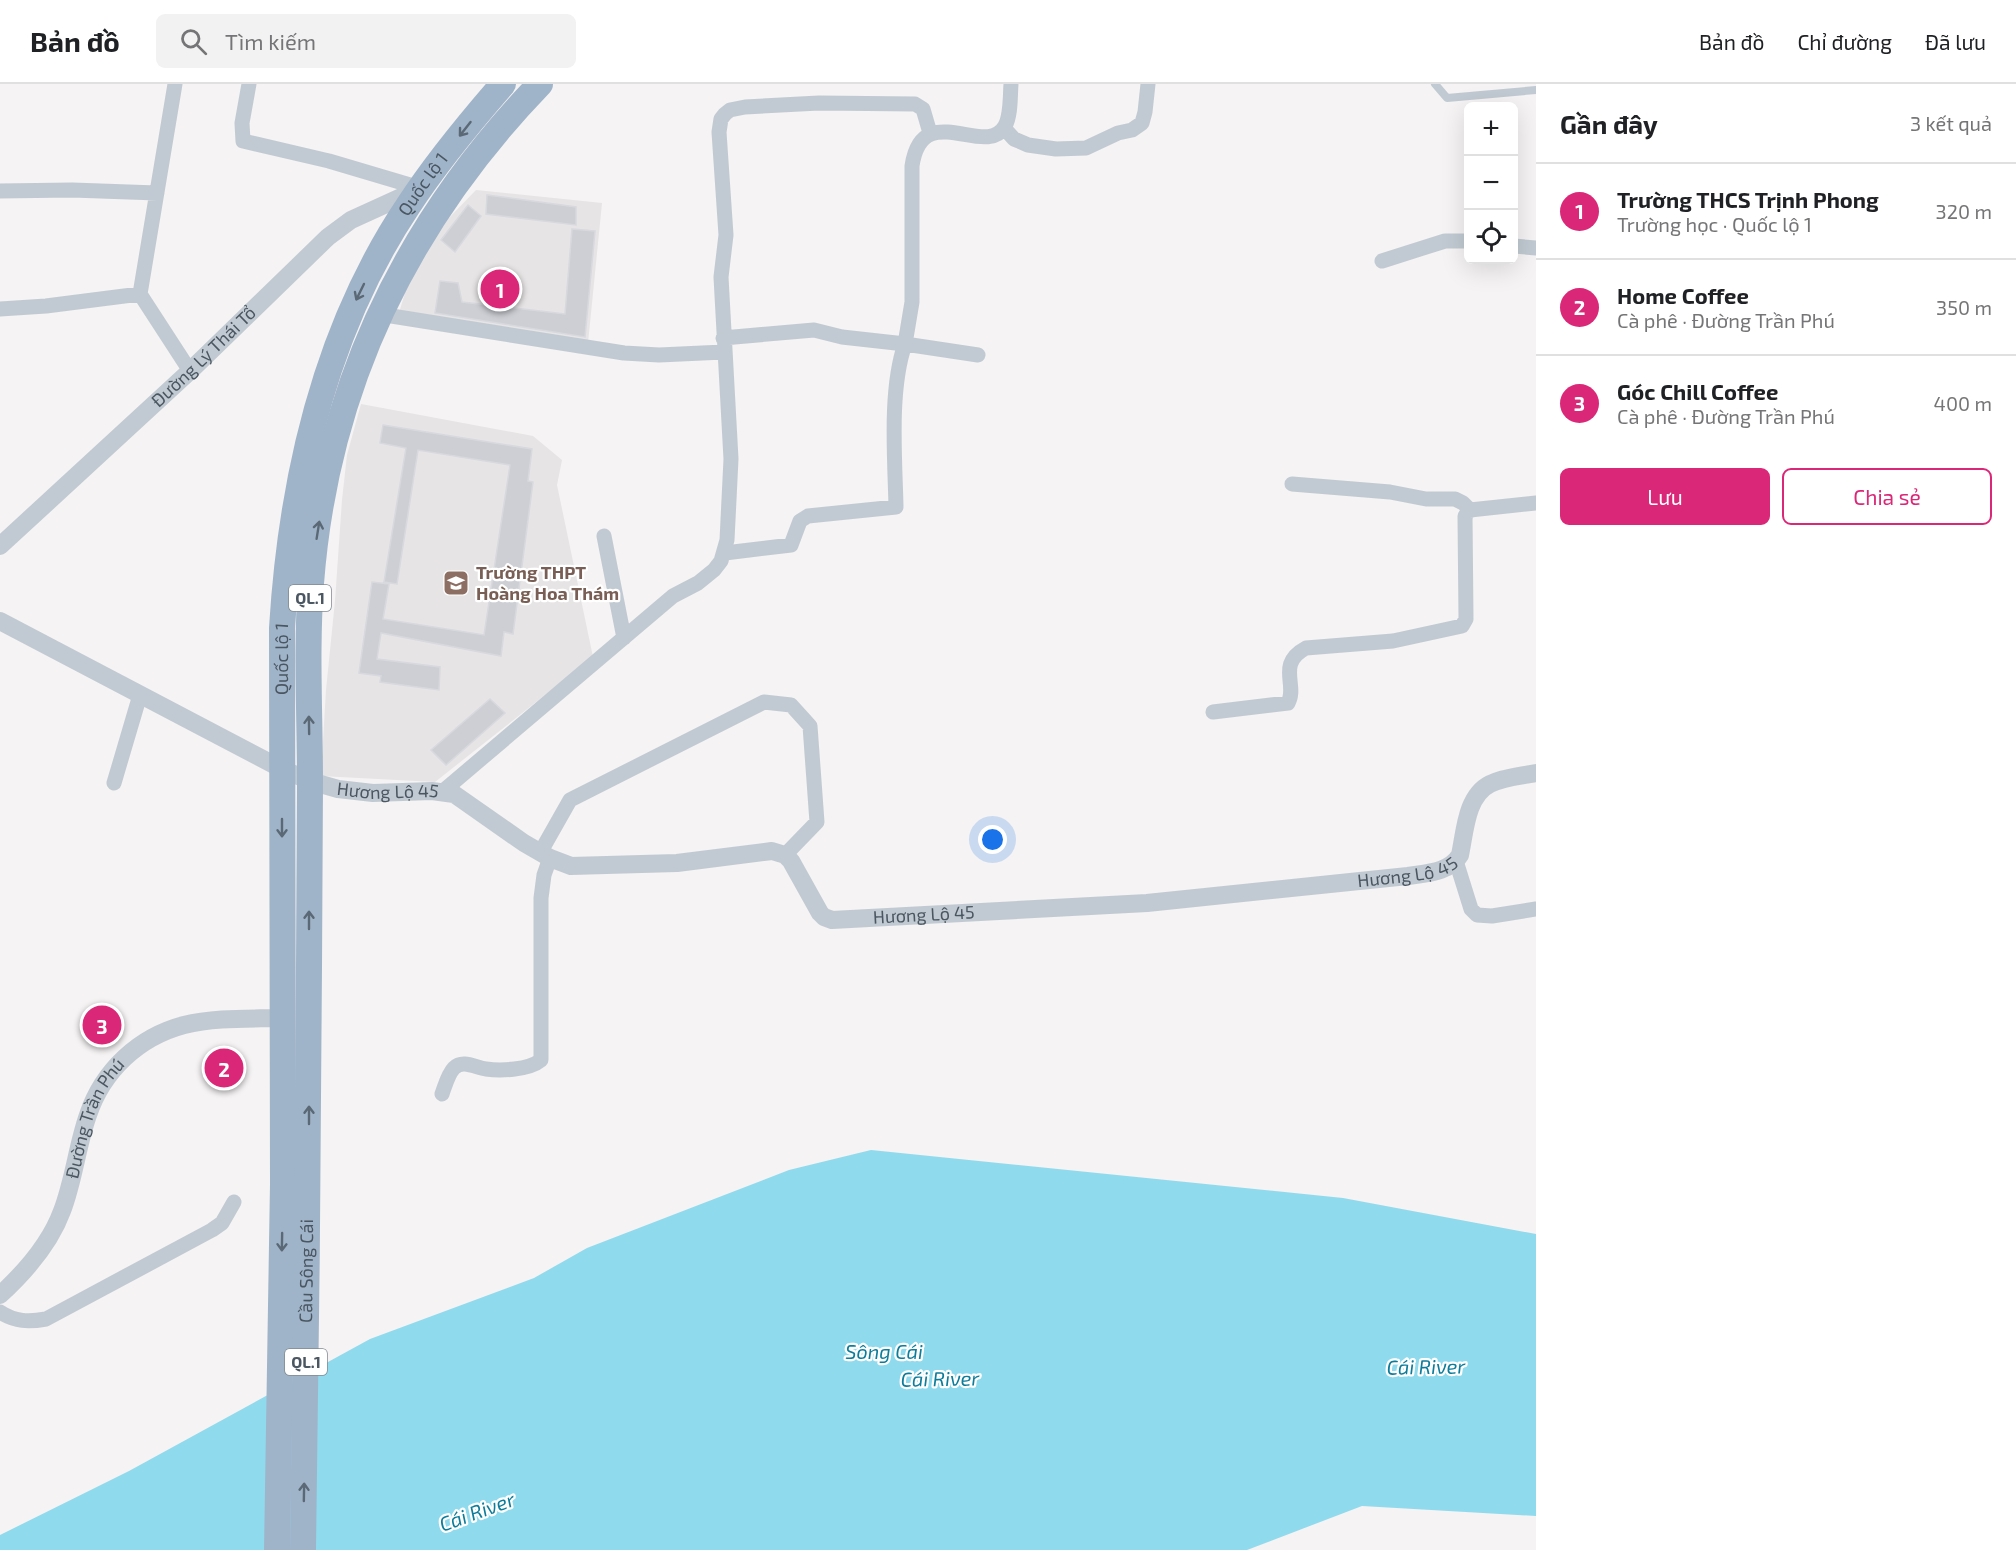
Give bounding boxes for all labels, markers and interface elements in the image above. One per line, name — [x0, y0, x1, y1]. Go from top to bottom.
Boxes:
search box — [156, 14, 576, 68]
text: Bản đồ — [30, 24, 120, 58]
icon: search — [177, 25, 210, 58]
text: Tìm kiếm — [225, 28, 316, 54]
text: Bản đồ — [1699, 29, 1764, 54]
text: Chỉ đường — [1797, 29, 1892, 54]
text: Đã lưu — [1925, 29, 1986, 54]
map controls — [1464, 102, 1518, 264]
button: + — [1464, 102, 1518, 156]
text: Gần đây — [1560, 108, 1658, 139]
text: 3 kết quả — [1910, 111, 1992, 135]
one-way arrow — [459, 120, 472, 136]
street label: Quốc lộ 1 — [393, 148, 452, 220]
button: − — [1464, 156, 1518, 210]
text: Trường THCS Trịnh Phong — [1617, 186, 1879, 212]
text: 1 — [1575, 199, 1584, 223]
text: 320 m — [1936, 199, 1992, 223]
button: locate — [1464, 210, 1518, 264]
text: Trường học · Quốc lộ 1 — [1617, 212, 1812, 236]
pin: 1 — [480, 266, 520, 312]
text: Home Coffee — [1617, 282, 1749, 308]
one-way arrow — [354, 283, 366, 301]
text: 2 — [1574, 295, 1585, 319]
text: 350 m — [1936, 295, 1992, 319]
street label: Đường Lý Thái Tổ — [146, 301, 260, 411]
text: Cà phê · Đường Trần Phú — [1617, 308, 1835, 332]
text: Góc Chill Coffee — [1617, 378, 1778, 404]
text: 3 — [1574, 391, 1585, 415]
text: 400 m — [1934, 391, 1992, 415]
text: Cà phê · Đường Trần Phú — [1617, 404, 1835, 428]
button: Lưu — [1560, 468, 1770, 525]
button: Chia sẻ — [1782, 468, 1992, 525]
one-way arrow — [312, 521, 323, 540]
place label: Trường THPT Hoàng Hoa Thám — [476, 561, 619, 604]
school or university icon: Trường THPT Hoàng Hoa Thám — [441, 568, 471, 598]
road number: QL.1 — [289, 585, 331, 611]
street label: Quốc lộ 1 — [270, 622, 292, 695]
one-way arrow — [303, 715, 315, 735]
street label: Hương Lộ 45 — [336, 777, 440, 803]
one-way arrow — [277, 817, 288, 837]
your location — [978, 825, 1007, 854]
street label: Hương Lộ 45 — [1356, 851, 1462, 891]
street label: Hương Lộ 45 — [872, 900, 975, 928]
one-way arrow — [303, 910, 315, 930]
pin: 3 — [82, 1002, 122, 1048]
pin: 2 — [204, 1046, 244, 1090]
street label: Đường Trần Phú — [60, 1053, 128, 1181]
one-way arrow — [303, 1105, 315, 1125]
street label: Cầu Sông Cái — [294, 1219, 317, 1323]
one-way arrow — [276, 1232, 288, 1252]
water label: Sông Cái — [845, 1339, 923, 1363]
road number: QL.1 — [285, 1349, 327, 1375]
water label: Cái River — [1386, 1353, 1467, 1379]
water label: Cái River — [900, 1365, 981, 1391]
one-way arrow — [298, 1482, 310, 1502]
water label: Cái River — [436, 1486, 519, 1536]

